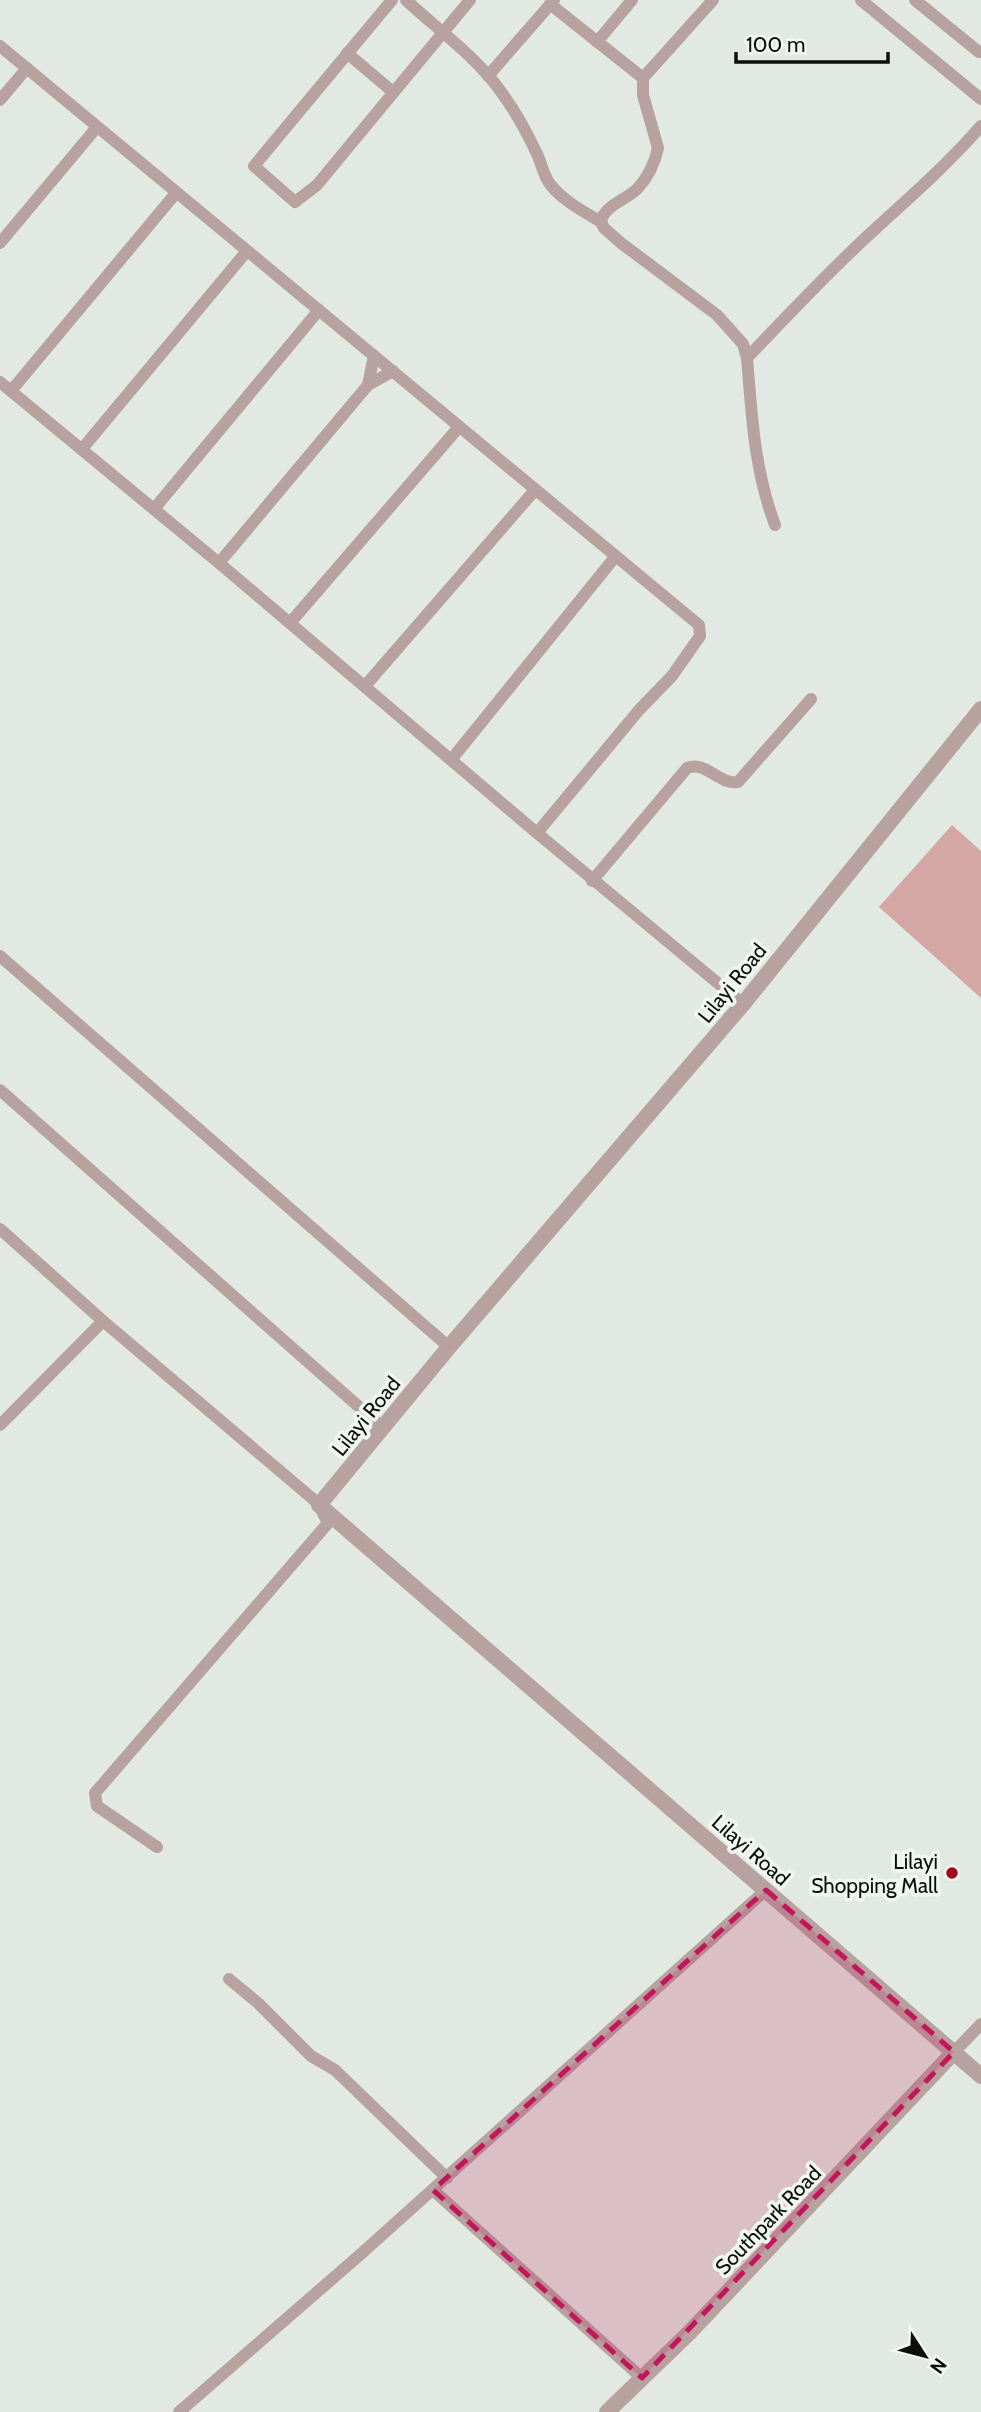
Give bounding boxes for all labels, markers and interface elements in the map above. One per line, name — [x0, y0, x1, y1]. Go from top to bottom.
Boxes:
scale bar — [736, 21, 888, 65]
text: 100 m — [746, 32, 805, 57]
street label: Lilayi Road — [692, 938, 772, 1028]
street label: Lilayi Road — [326, 1371, 406, 1461]
street label: Lilayi Road — [707, 1809, 795, 1891]
place label: Lilayi Shopping Mall — [811, 1849, 938, 1898]
marker: Lilayi Shopping Mall — [944, 1865, 960, 1881]
street label: Southpark Road — [710, 2160, 826, 2280]
north arrow — [890, 2321, 960, 2391]
text: N — [925, 2354, 952, 2378]

